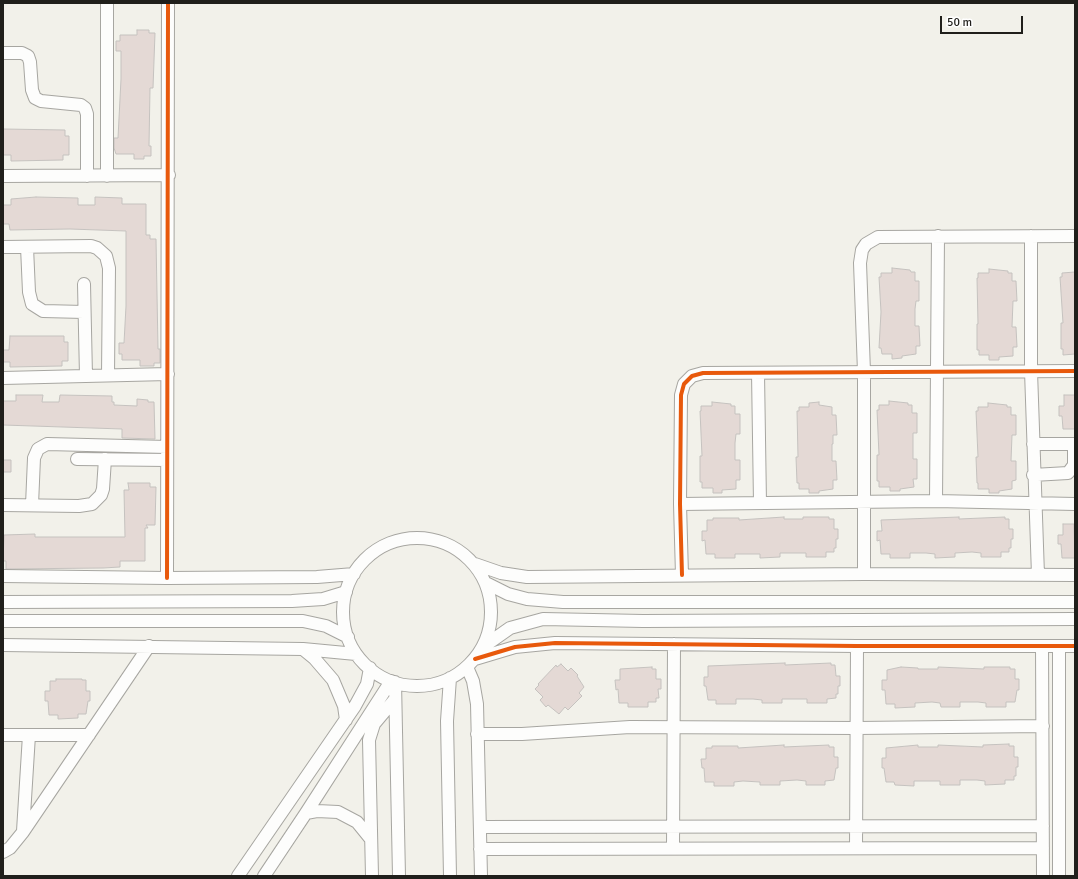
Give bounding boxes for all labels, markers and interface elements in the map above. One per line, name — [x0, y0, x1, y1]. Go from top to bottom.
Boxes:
scale bar — [942, 8, 1025, 34]
text: 50 m — [947, 15, 972, 30]

